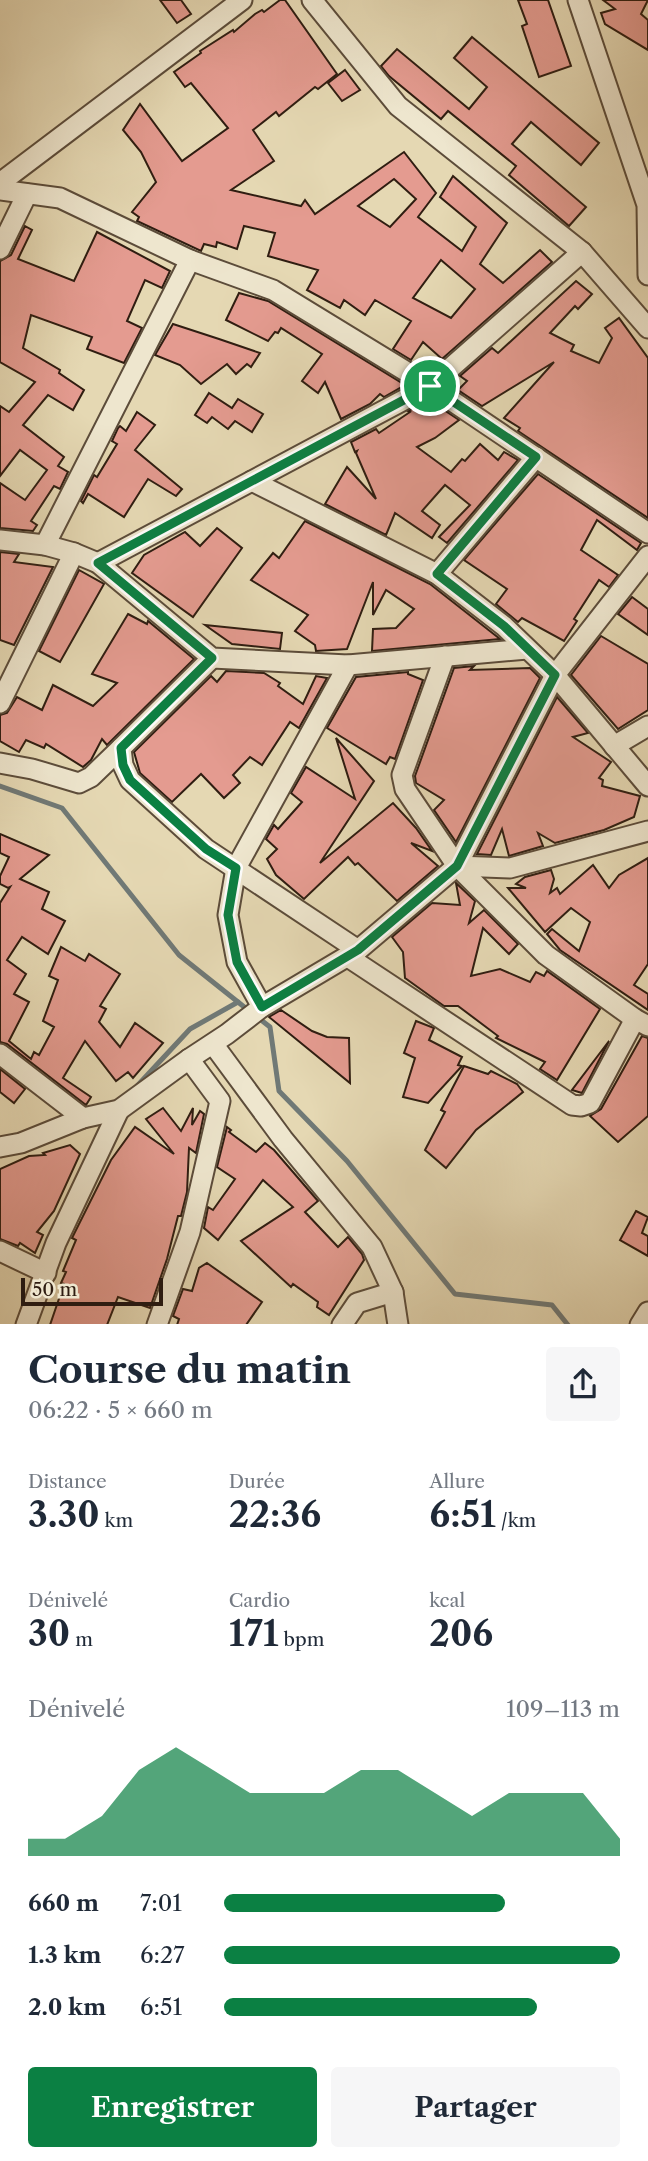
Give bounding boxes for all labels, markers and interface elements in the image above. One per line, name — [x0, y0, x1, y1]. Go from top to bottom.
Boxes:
pin — [400, 356, 460, 416]
icon: arrive — [411, 367, 449, 405]
scale bar — [21, 1276, 163, 1307]
text: 50 m — [32, 1278, 77, 1301]
text: Course du matin — [28, 1346, 351, 1393]
button: share — [546, 1347, 620, 1421]
text: 06:22 · 5 × 660 m — [28, 1396, 213, 1424]
text: Distance — [28, 1470, 107, 1493]
text: Durée — [229, 1470, 285, 1493]
text: Allure — [429, 1470, 485, 1493]
text: 3.30 — [28, 1493, 100, 1536]
text: 22:36 — [229, 1493, 321, 1536]
text: 6:51 — [429, 1493, 496, 1536]
text: km — [100, 1509, 133, 1532]
text: /km — [496, 1509, 536, 1532]
text: Dénivelé — [28, 1589, 108, 1612]
text: Cardio — [229, 1589, 290, 1612]
text: kcal — [429, 1589, 465, 1612]
text: 30 — [28, 1612, 70, 1655]
text: 171 — [229, 1612, 278, 1655]
text: 206 — [429, 1612, 493, 1655]
text: m — [70, 1628, 93, 1651]
text: bpm — [278, 1628, 324, 1651]
text: Dénivelé — [28, 1695, 125, 1723]
text: 109–113 m — [506, 1695, 620, 1723]
text: 660 m — [28, 1889, 99, 1917]
text: 7:01 — [140, 1889, 182, 1917]
text: 1.3 km — [28, 1941, 102, 1969]
text: 6:27 — [140, 1941, 184, 1969]
text: 2.0 km — [28, 1993, 106, 2021]
text: 6:51 — [140, 1993, 182, 2021]
button: Enregistrer — [28, 2067, 317, 2147]
button: Partager — [331, 2067, 620, 2147]

